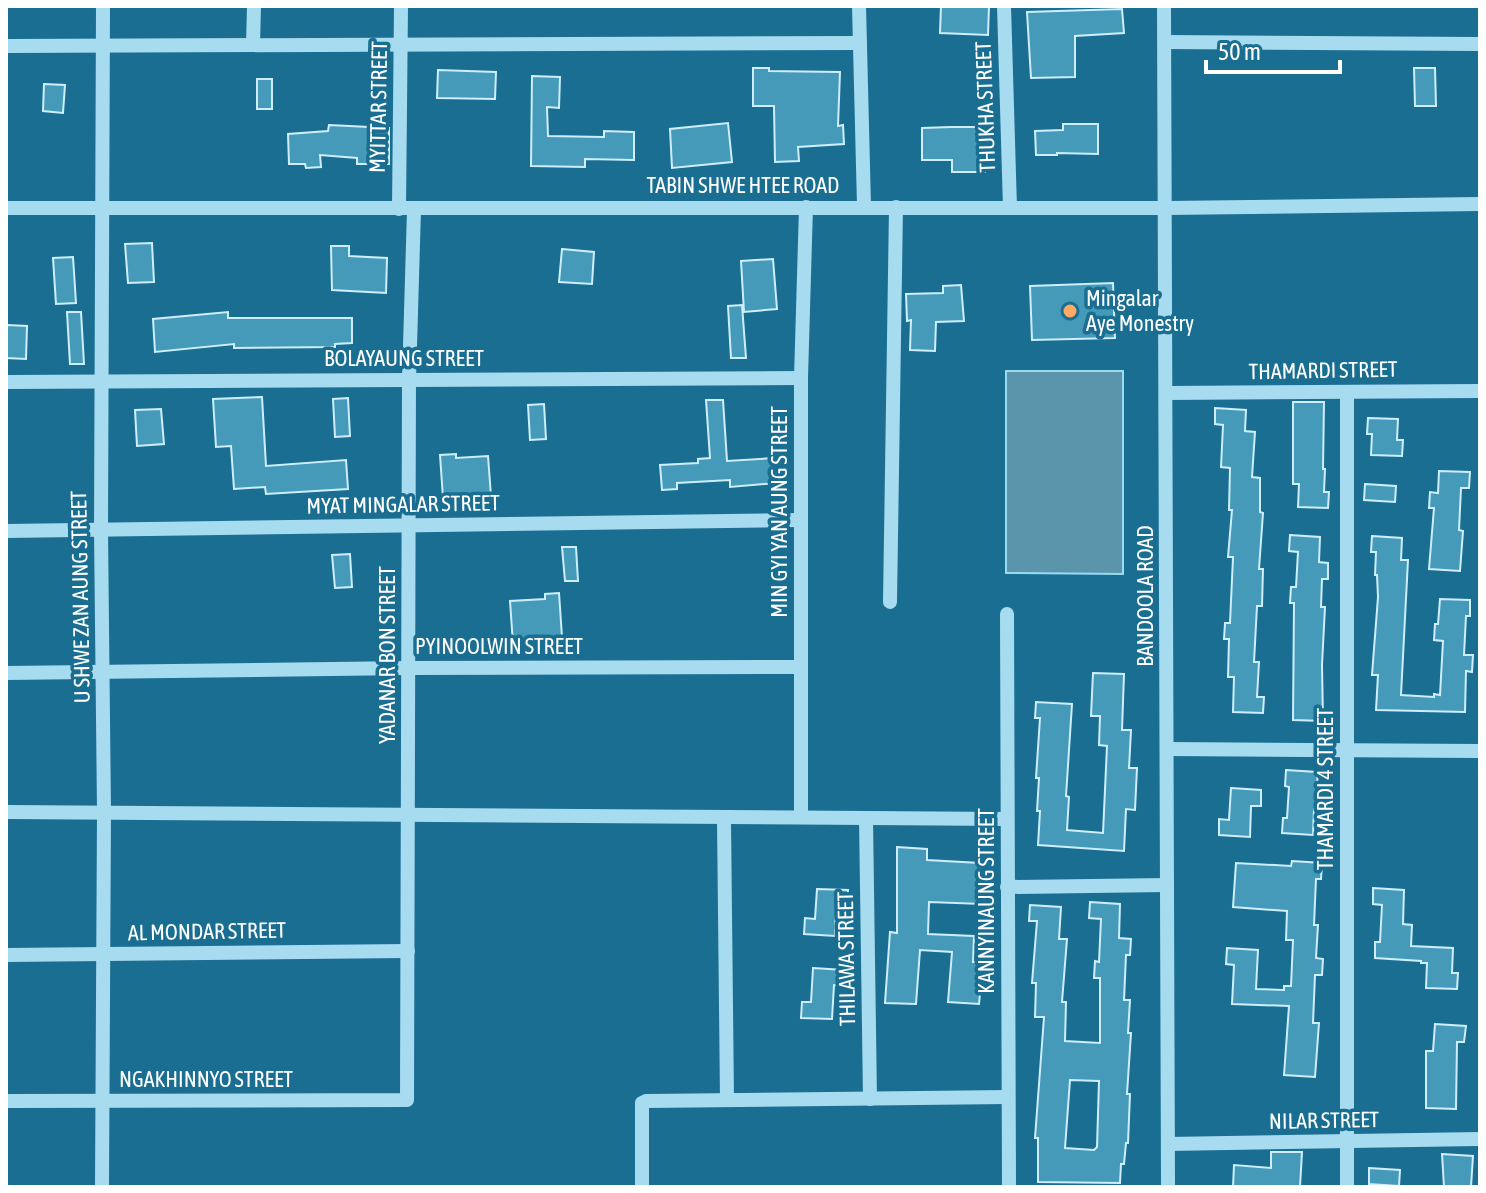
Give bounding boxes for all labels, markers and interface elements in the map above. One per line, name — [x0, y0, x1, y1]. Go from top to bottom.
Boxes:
scale bar — [1206, 24, 1340, 74]
text: 50 m — [1218, 38, 1261, 65]
street label: MYITTAR STREET — [364, 41, 392, 173]
street label: THUKHA STREET — [970, 41, 1000, 173]
street label: TABIN SHWE HTEE ROAD — [647, 172, 839, 198]
place label: Mingalar Aye Monestry — [1086, 285, 1194, 336]
marker: Mingalar Aye Monestry — [1061, 302, 1079, 320]
street label: BOLAYAUNG STREET — [324, 345, 484, 371]
street label: THAMARDI STREET — [1248, 356, 1398, 384]
street label: MIN GYI YAN AUNG STREET — [766, 406, 792, 618]
street label: MYAT MINGALAR STREET — [306, 489, 500, 519]
street label: U SHWE ZAN AUNG STREET — [65, 490, 95, 704]
street label: BANDOOLA ROAD — [1132, 525, 1158, 667]
street label: YADANAR BON STREET — [374, 566, 400, 744]
street label: PYINOOLWIN STREET — [415, 633, 583, 659]
street label: THAMARDI 4 STREET — [1312, 707, 1338, 870]
street label: KANNYINAUNG STREET — [973, 808, 999, 994]
street label: THILAWA STREET — [832, 891, 860, 1026]
street label: AL MONDAR STREET — [128, 917, 287, 945]
street label: NGAKHINNYO STREET — [119, 1066, 293, 1092]
street label: NILAR STREET — [1269, 1106, 1380, 1134]

